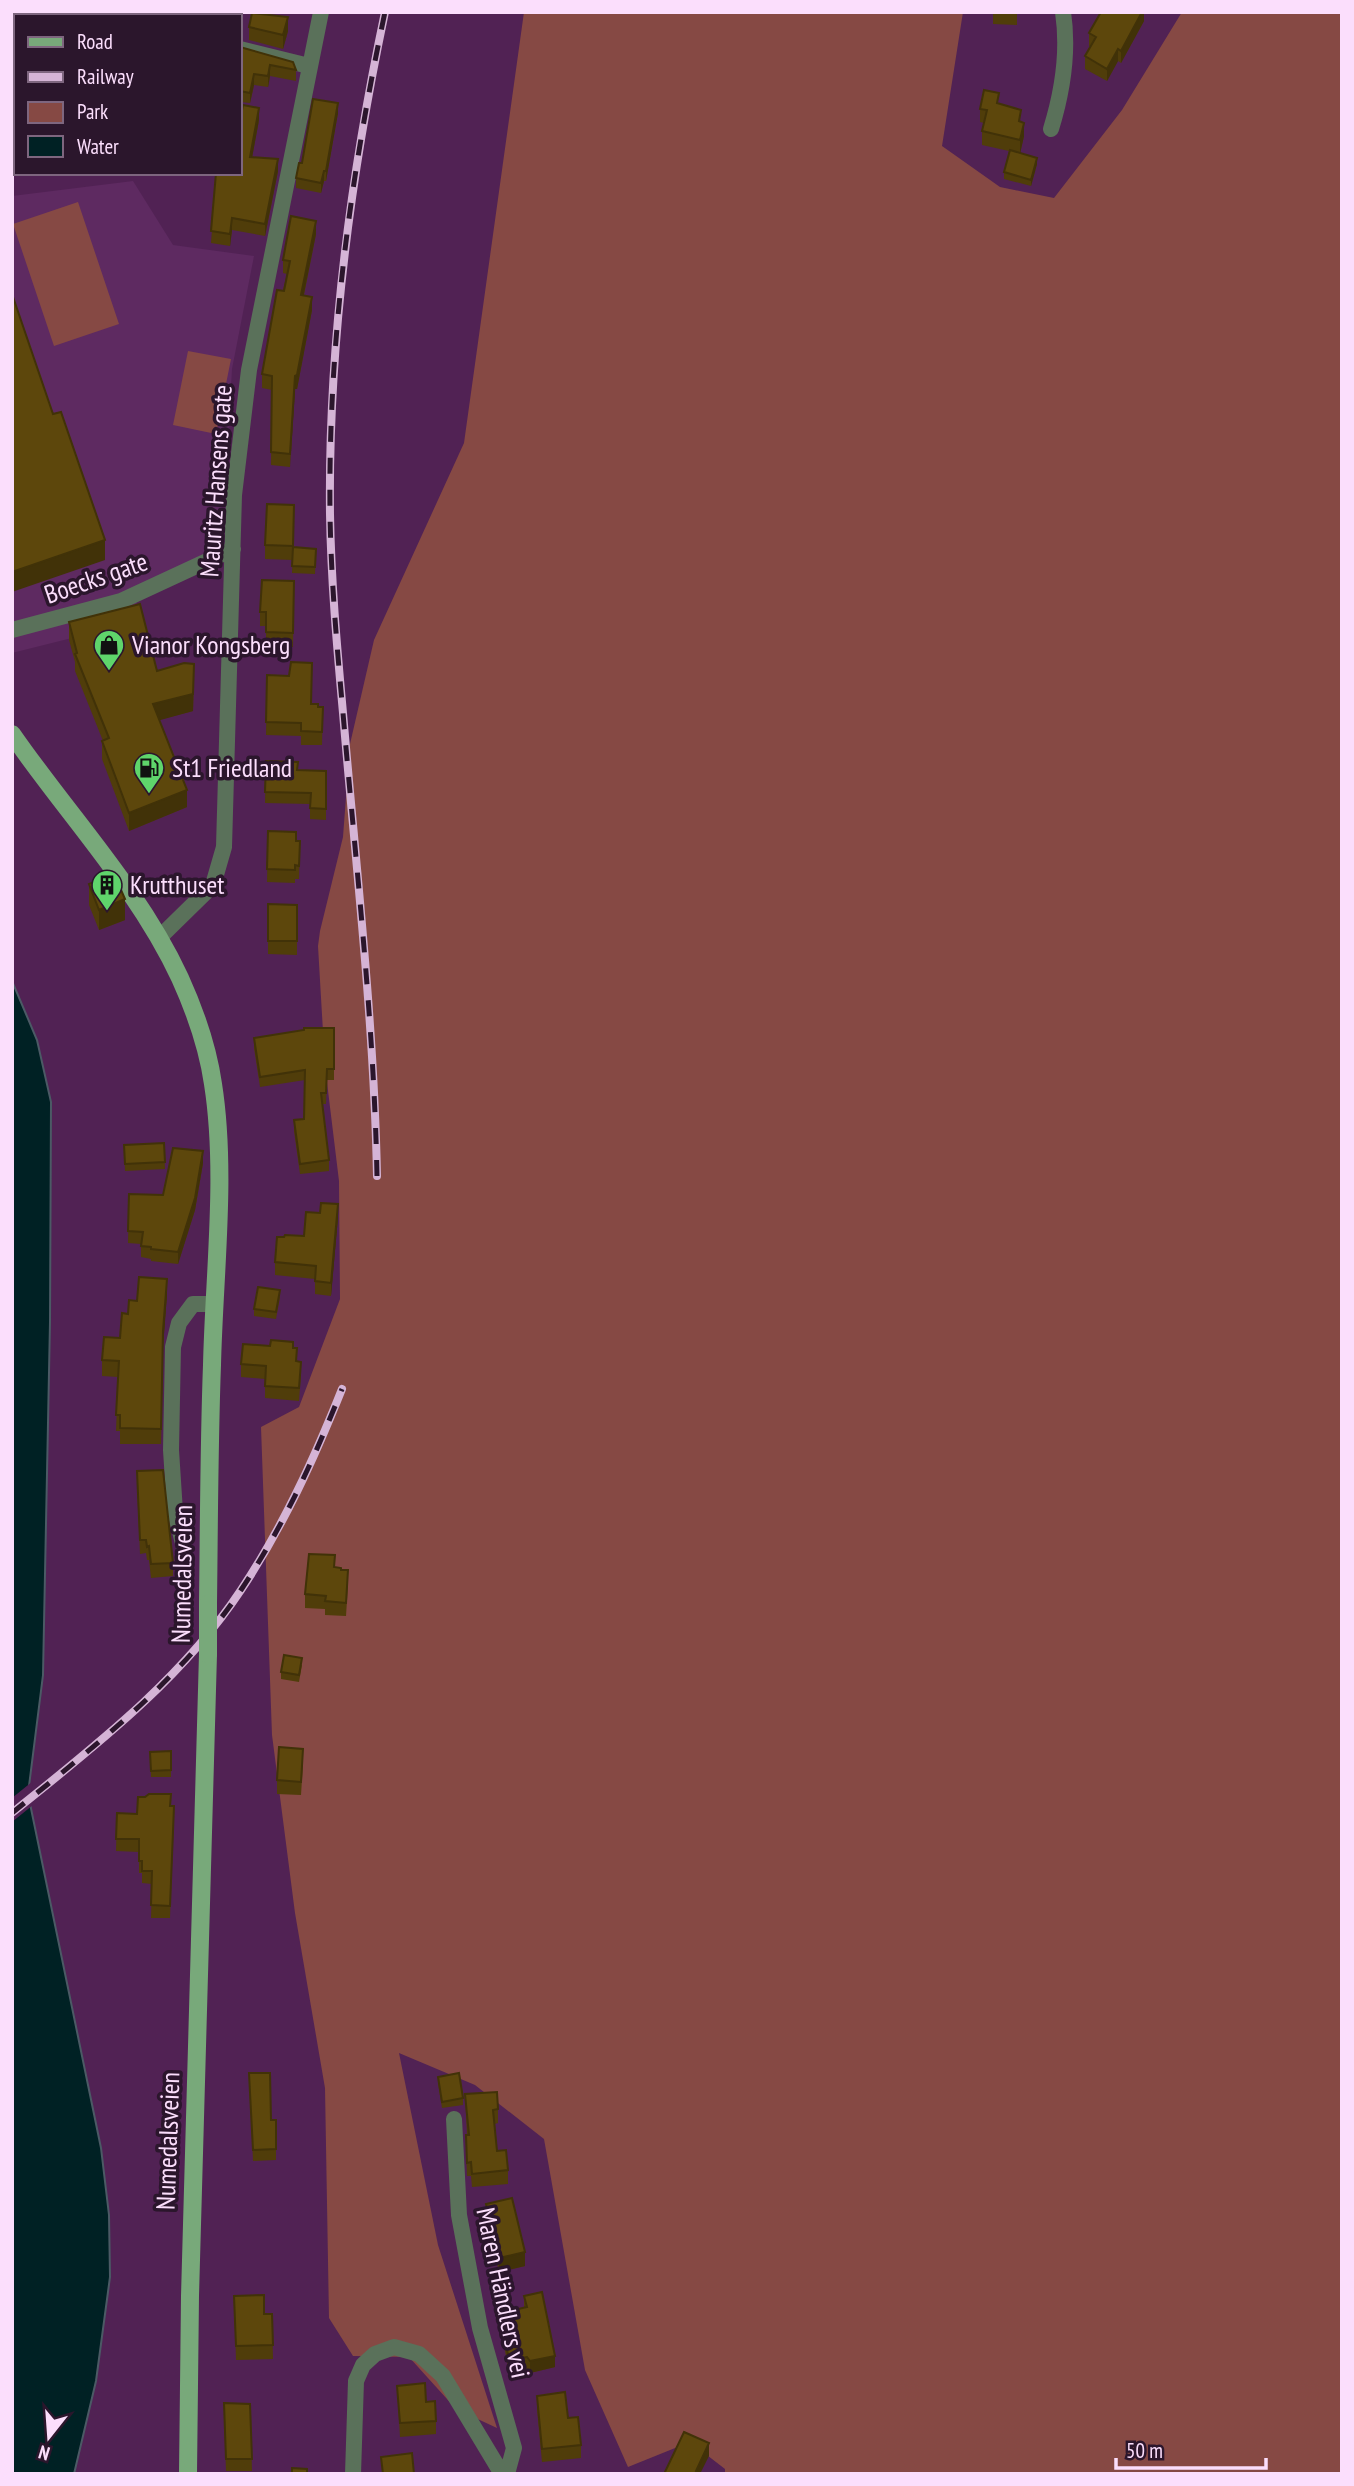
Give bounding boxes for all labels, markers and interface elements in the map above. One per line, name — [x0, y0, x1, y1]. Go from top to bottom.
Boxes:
legend — [14, 14, 242, 175]
text: Road — [77, 28, 113, 55]
text: Railway — [77, 63, 134, 90]
text: Park — [77, 98, 108, 125]
text: Water — [77, 133, 119, 160]
street label: Mauritz Hansens gate — [192, 384, 239, 578]
street label: Boecks gate — [40, 545, 152, 611]
shop icon: Vianor Kongsberg — [92, 628, 126, 672]
place label: Vianor Kongsberg — [131, 628, 290, 661]
fuel station icon: St1 Friedland — [132, 751, 166, 795]
place label: St1 Friedland — [172, 751, 292, 784]
building icon: Krutthuset — [90, 868, 124, 912]
place label: Krutthuset — [130, 868, 224, 901]
street label: Numedalsveien — [164, 1505, 199, 1643]
street label: Numedalsveien — [149, 2071, 186, 2211]
street label: Maren Händlers vei — [469, 2205, 538, 2381]
north arrow — [14, 2402, 84, 2472]
scale bar — [1116, 2426, 1266, 2470]
text: 50 m — [1126, 2437, 1163, 2464]
text: N — [36, 2440, 52, 2466]

